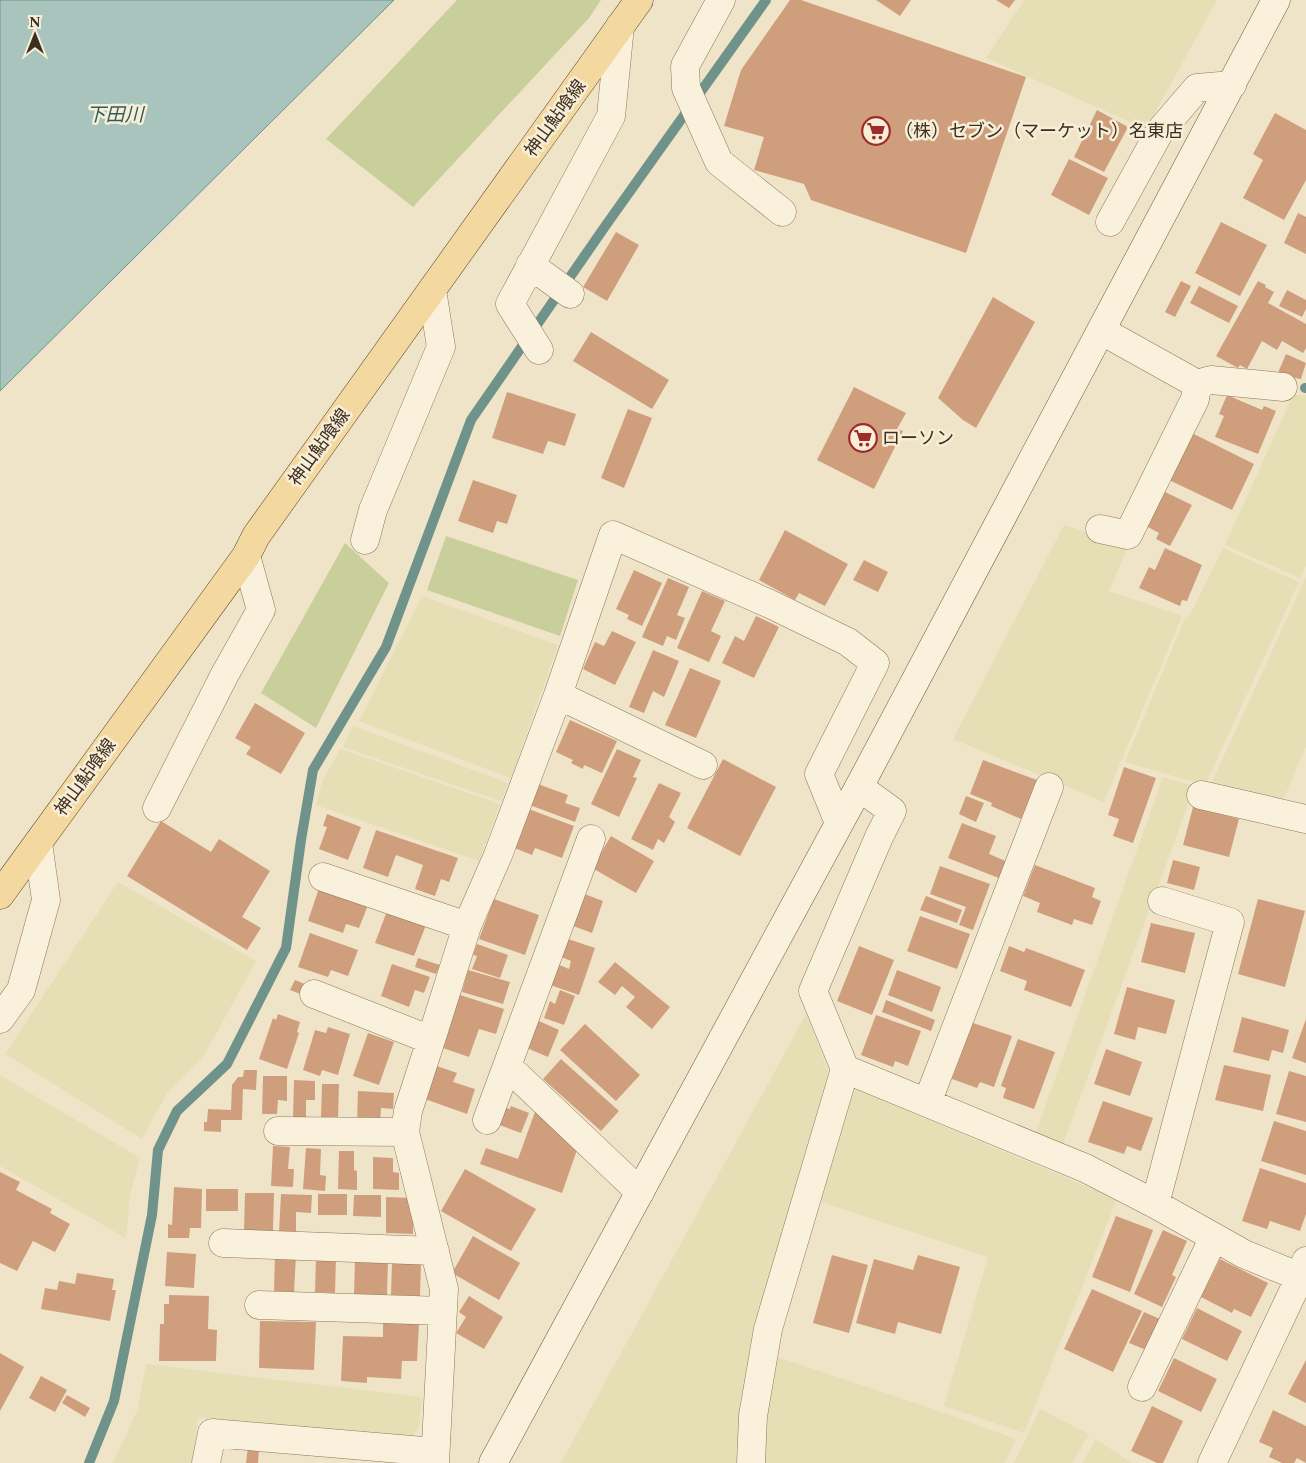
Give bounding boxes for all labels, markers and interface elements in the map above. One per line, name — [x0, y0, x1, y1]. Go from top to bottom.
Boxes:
north arrow — [10, 10, 60, 60]
text: N — [29, 12, 41, 33]
street label: 神山鮎喰線 — [518, 74, 593, 163]
water label: 下田川 — [86, 101, 145, 130]
supermarket icon: （株）セブン（マーケット）名東店 — [861, 116, 891, 146]
place label: （株）セブン（マーケット）名東店 — [895, 118, 1183, 145]
street label: 神山鮎喰線 — [282, 403, 357, 492]
supermarket icon: ローソン — [848, 423, 878, 453]
place label: ローソン — [882, 425, 954, 452]
street label: 神山鮎喰線 — [48, 733, 123, 822]

